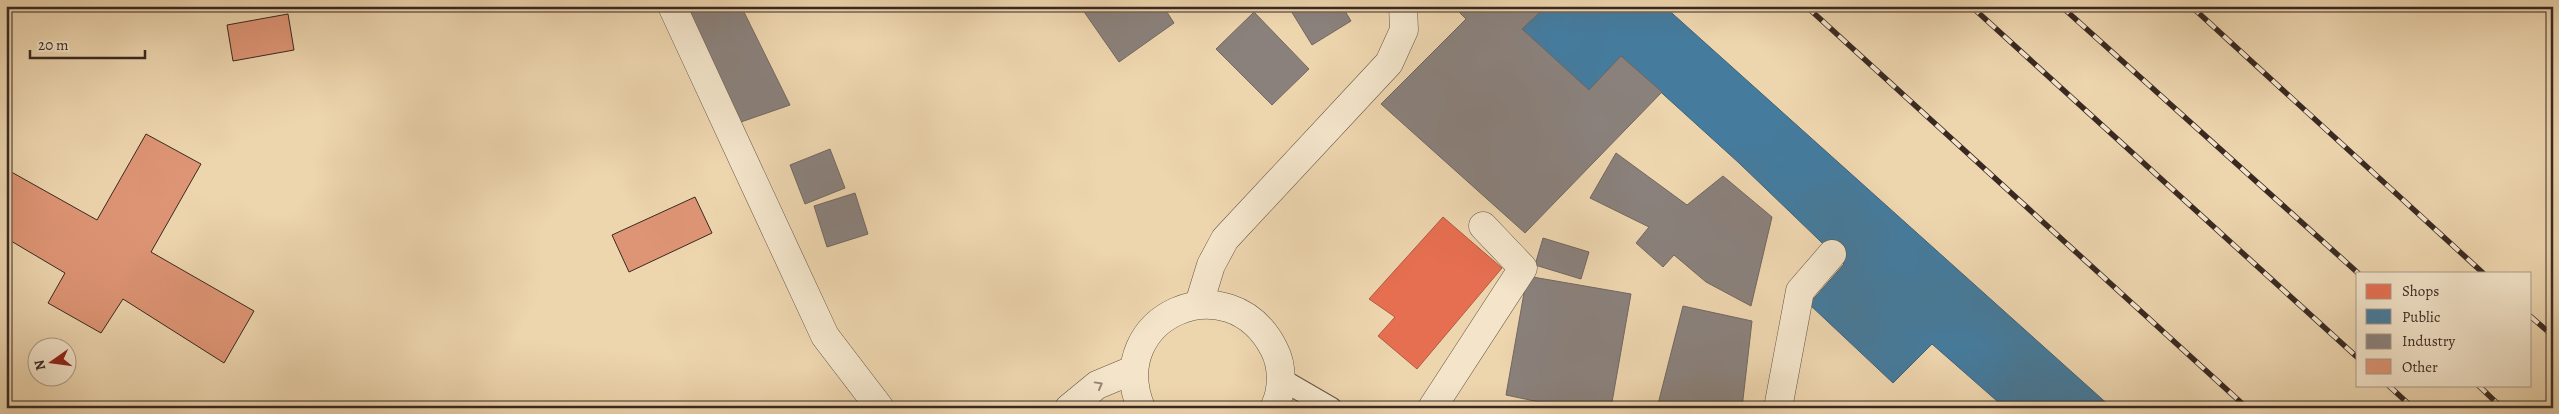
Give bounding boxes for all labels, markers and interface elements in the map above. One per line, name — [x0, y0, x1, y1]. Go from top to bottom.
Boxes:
scale bar — [30, 28, 145, 60]
text: 20 m — [38, 35, 69, 55]
legend — [2356, 272, 2532, 386]
text: Shops — [2402, 281, 2439, 301]
text: Public — [2402, 307, 2440, 327]
text: Industry — [2402, 331, 2456, 351]
north arrow — [28, 336, 78, 386]
text: Other — [2402, 357, 2438, 377]
text: N — [29, 358, 50, 372]
one-way arrow — [1094, 381, 1103, 391]

